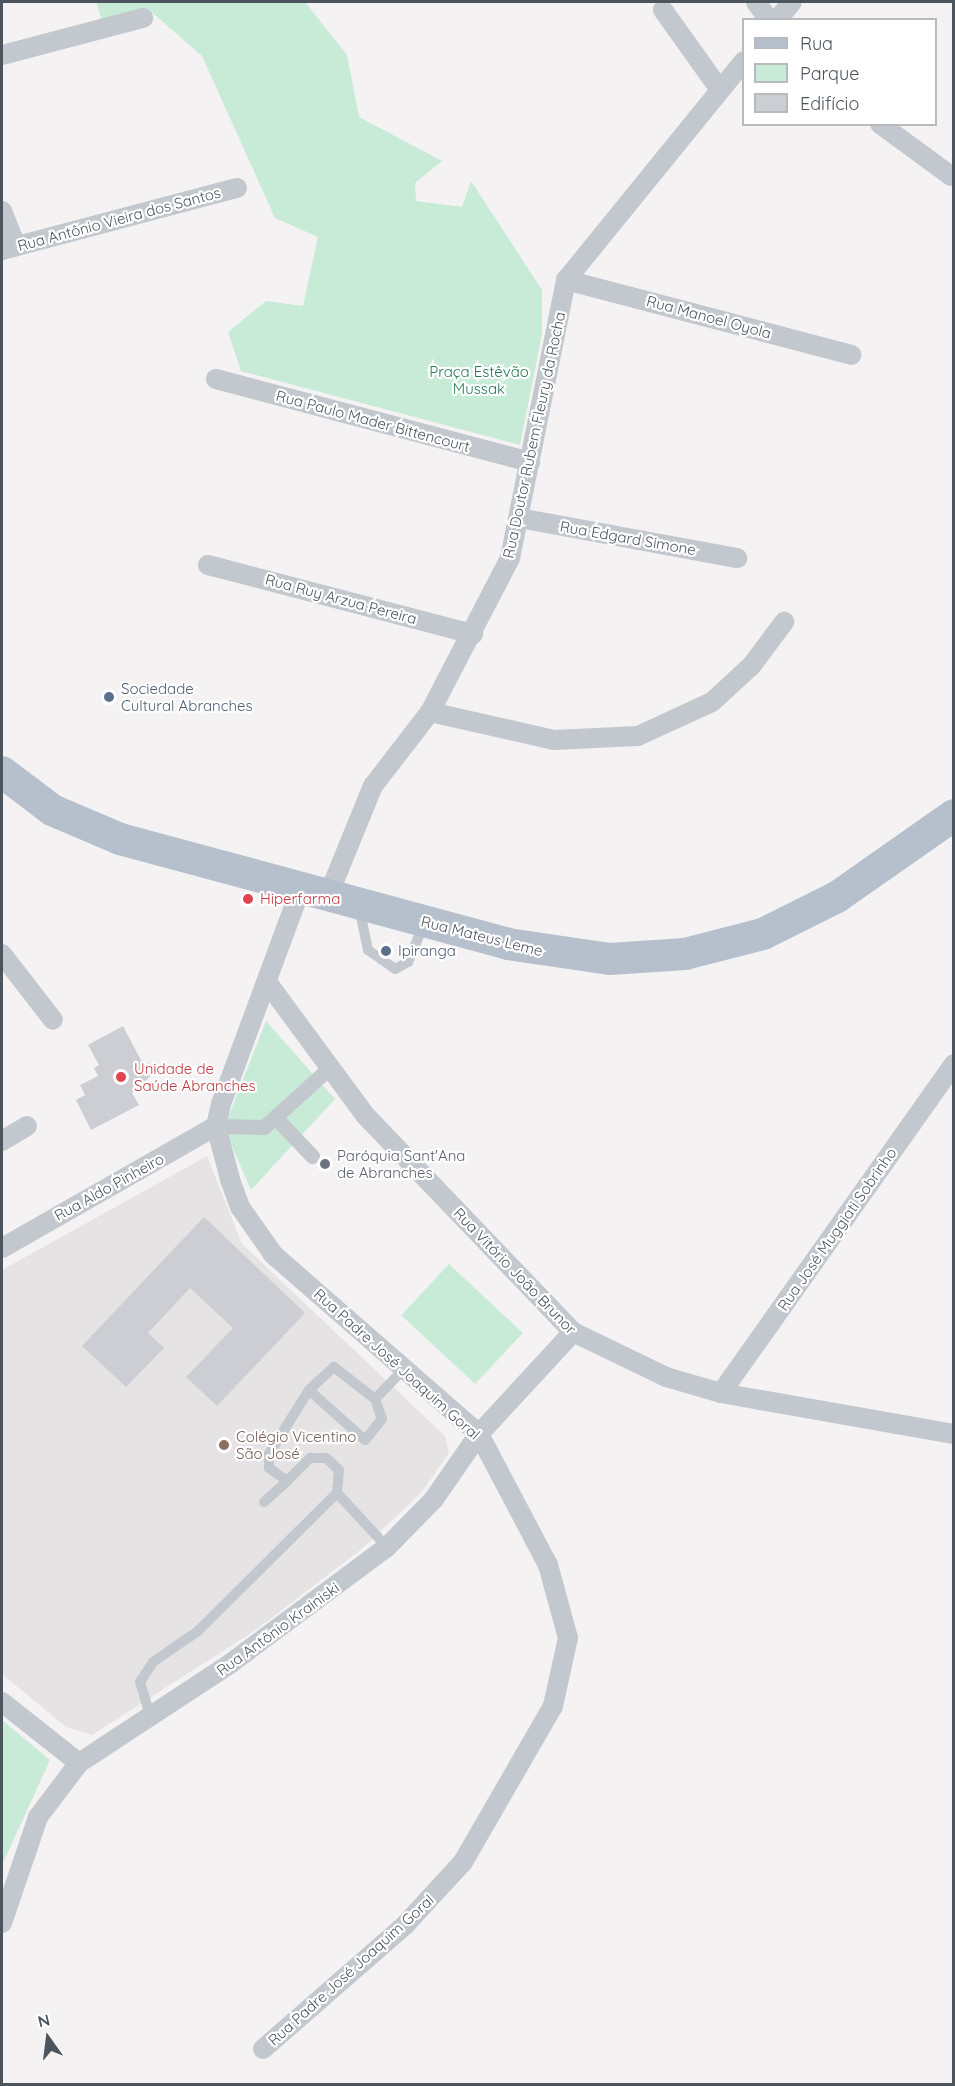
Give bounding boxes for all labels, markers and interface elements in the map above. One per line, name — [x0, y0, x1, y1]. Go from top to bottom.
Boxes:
legend — [742, 18, 937, 126]
text: Rua — [800, 32, 833, 55]
text: Parque — [800, 62, 859, 85]
text: Edifício — [800, 92, 859, 115]
street label: Rua Antônio Vieira dos Santos — [16, 183, 222, 255]
street label: Rua Manoel Oyola — [645, 292, 773, 342]
street label: Rua Doutor Rubem Fleury da Rocha — [499, 310, 569, 560]
park label: Praça Estêvão Mussak — [429, 362, 529, 397]
street label: Rua Paulo Mader Bittencourt — [274, 386, 472, 456]
street label: Rua Edgard Simone — [559, 517, 697, 559]
street label: Rua Ruy Arzua Pereira — [263, 570, 419, 628]
place label: Sociedade Cultural Abranches — [121, 679, 253, 714]
marker: Sociedade Cultural Abranches — [102, 690, 116, 704]
place label: Hiperfarma — [260, 890, 340, 908]
marker: Hiperfarma — [241, 892, 255, 906]
street label: Rua Mateus Leme — [419, 912, 545, 960]
place label: Ipiranga — [398, 942, 456, 960]
marker: Ipiranga — [379, 944, 393, 958]
place label: Unidade de Saúde Abranches — [134, 1059, 256, 1094]
marker: Unidade de Saúde Abranches — [112, 1068, 130, 1086]
street label: Rua José Muggiati Sobrinho — [774, 1144, 900, 1314]
place label: Paróquia Sant'Ana de Abranches — [337, 1146, 465, 1181]
street label: Rua Aldo Pinheiro — [51, 1149, 167, 1225]
marker: Paróquia Sant'Ana de Abranches — [318, 1157, 332, 1171]
street label: Rua Vitório João Brunor — [450, 1204, 580, 1338]
street label: Rua Padre José Joaquim Goral — [310, 1285, 484, 1443]
place label: Colégio Vicentino São José — [236, 1427, 356, 1462]
marker: Colégio Vicentino São José — [217, 1438, 231, 1452]
street label: Rua Antônio Krainiski — [213, 1578, 343, 1680]
street label: Rua Padre José Joaquim Goral — [264, 1891, 438, 2049]
north arrow — [18, 2008, 78, 2068]
text: N — [36, 2009, 52, 2032]

